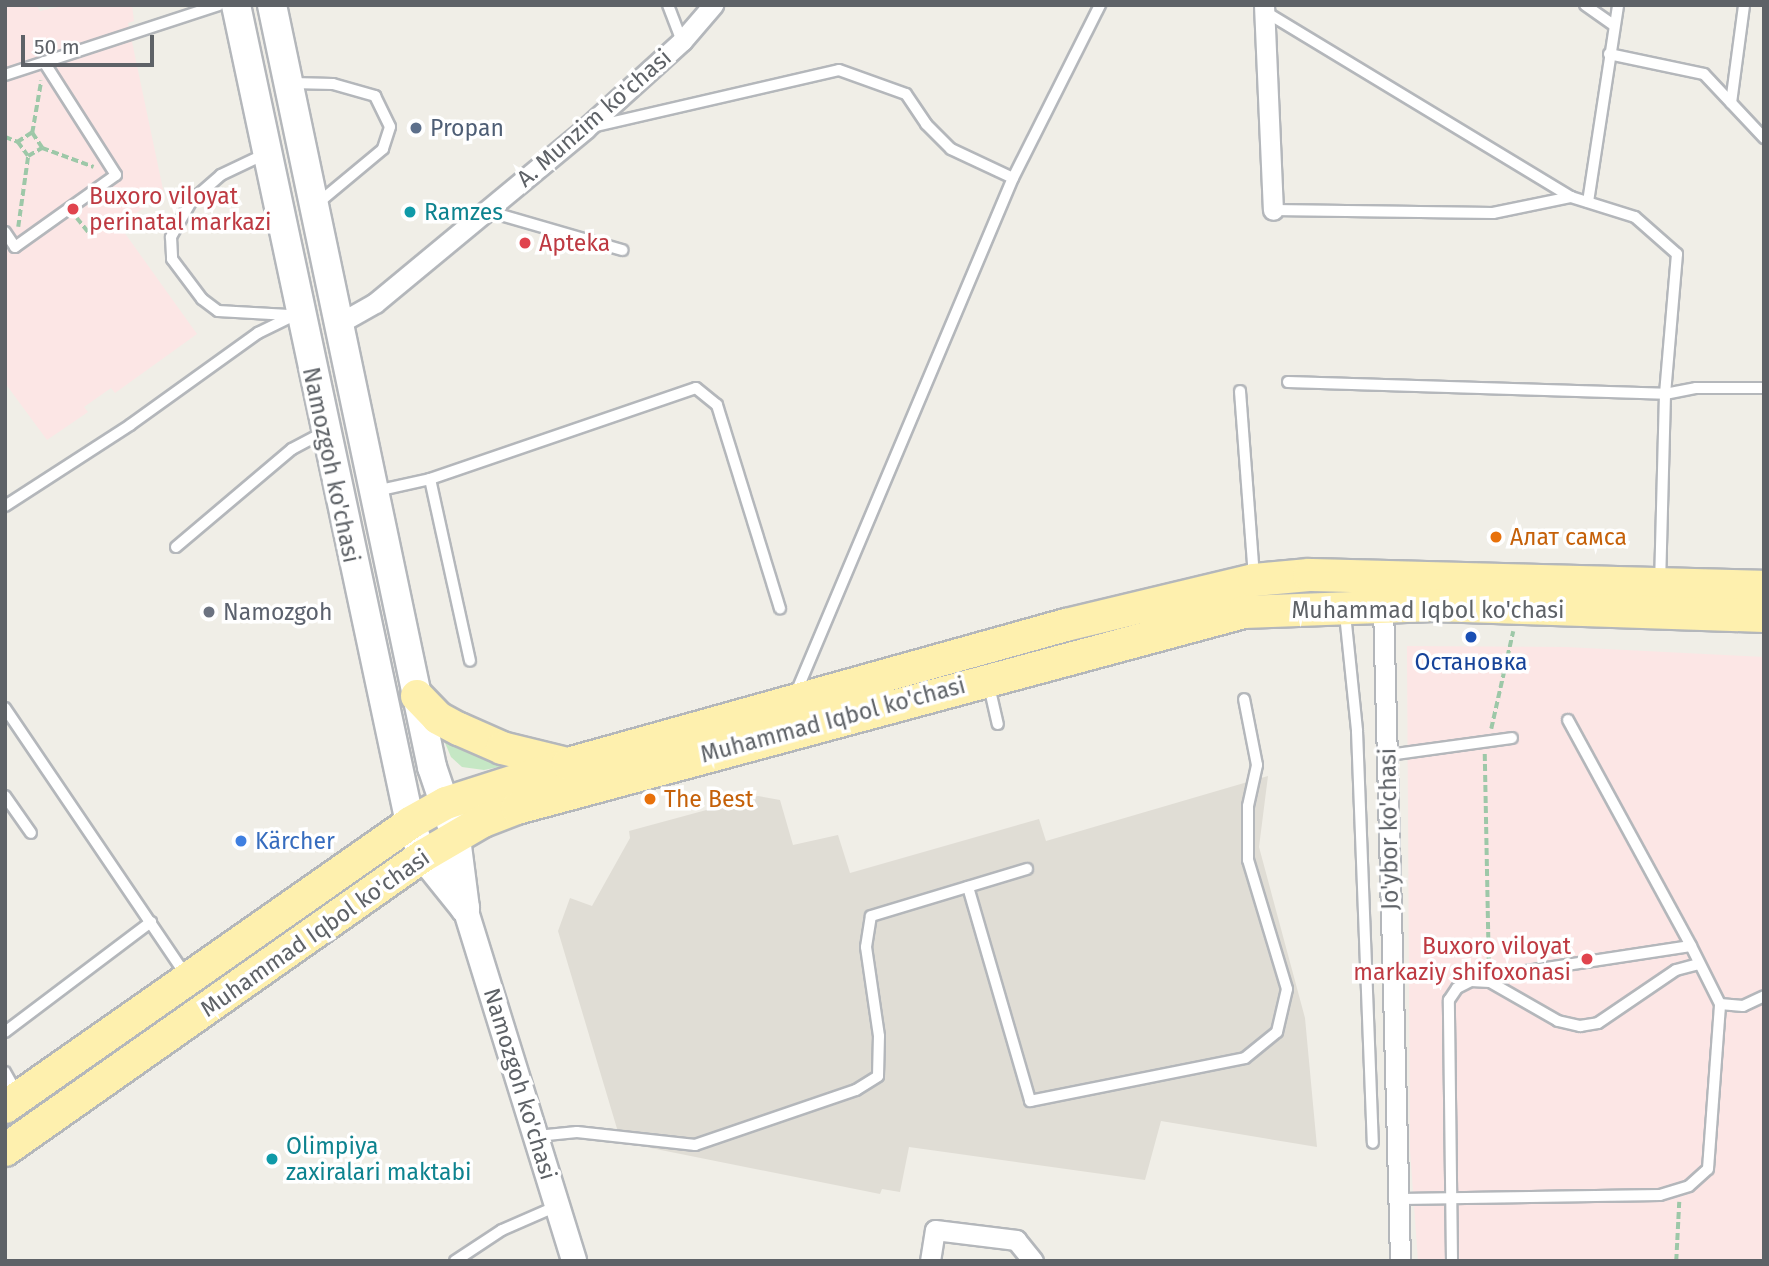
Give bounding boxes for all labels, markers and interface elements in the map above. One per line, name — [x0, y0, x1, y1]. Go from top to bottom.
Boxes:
scale bar — [24, 21, 158, 65]
text: 50 m — [34, 34, 80, 60]
street label: A. Munzim ko'chasi — [511, 43, 677, 193]
place label: Propan — [430, 114, 504, 142]
marker: Propan — [408, 120, 424, 136]
place label: Buxoro viloyat perinatal markazi — [89, 182, 271, 236]
place label: Ramzes — [424, 198, 503, 226]
marker: Buxoro viloyat perinatal markazi — [63, 199, 83, 219]
marker: Ramzes — [402, 204, 418, 220]
place label: Apteka — [539, 229, 610, 257]
marker: Apteka — [517, 235, 533, 251]
street label: Namozgoh ko'chasi — [297, 365, 365, 565]
place label: Алат самса — [1510, 523, 1627, 551]
marker: Алат самса — [1488, 529, 1504, 545]
street label: Muhammad Iqbol ko'chasi — [1291, 596, 1565, 624]
place label: Namozgoh — [223, 598, 333, 626]
marker: Namozgoh — [201, 604, 217, 620]
marker: Остановка — [1463, 629, 1479, 645]
place label: Остановка — [1414, 648, 1528, 676]
street label: Muhammad Iqbol ko'chasi — [698, 671, 968, 769]
street label: Jo'ybor ko'chasi — [1374, 748, 1404, 910]
place label: The Best — [664, 785, 754, 813]
marker: The Best — [642, 791, 658, 807]
place label: Kärcher — [255, 827, 335, 855]
marker: Kärcher — [233, 833, 249, 849]
street label: Muhammad Iqbol ko'chasi — [195, 843, 435, 1023]
place label: Buxoro viloyat markaziy shifoxonasi — [1353, 932, 1571, 986]
marker: Buxoro viloyat markaziy shifoxonasi — [1577, 949, 1597, 969]
street label: Namozgoh ko'chasi — [478, 985, 562, 1183]
place label: Olimpiya zaxiralari maktabi — [286, 1132, 472, 1186]
marker: Olimpiya zaxiralari maktabi — [264, 1151, 280, 1167]

